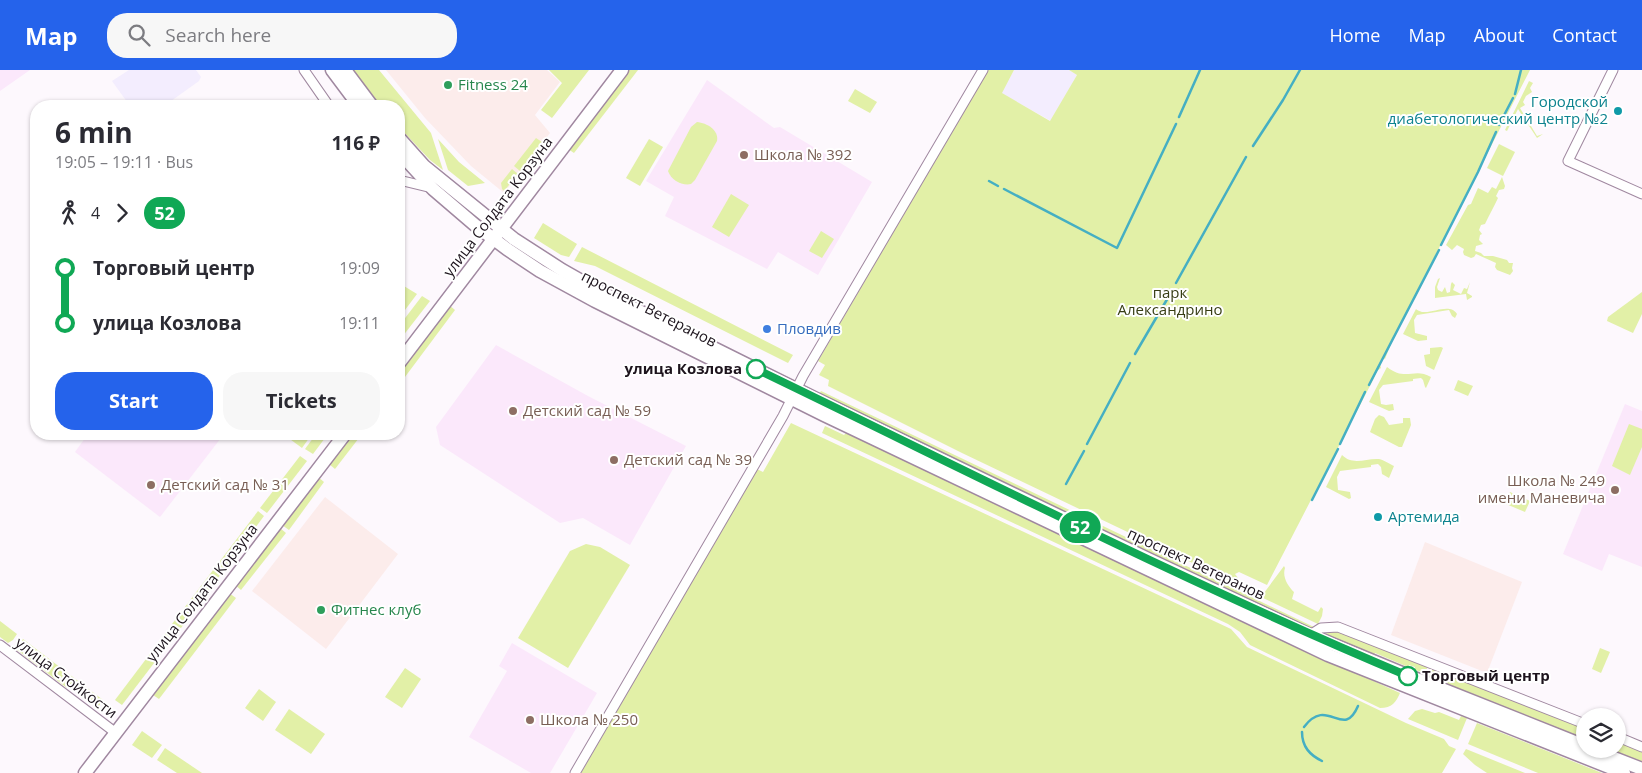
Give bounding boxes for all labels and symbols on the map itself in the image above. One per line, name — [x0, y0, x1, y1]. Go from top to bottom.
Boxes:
place label: Fitness 24 — [458, 74, 528, 94]
marker: Fitness 24 — [442, 79, 454, 91]
place label: Городской диабетологический центр №2 — [1388, 91, 1608, 128]
marker: Городской диабетологический центр №2 — [1612, 105, 1624, 117]
street label: улица Солдата Корзуна — [438, 132, 556, 281]
place label: Школа № 392 — [754, 144, 852, 164]
marker: Школа № 392 — [738, 149, 750, 161]
street label: проспект Ветеранов — [578, 265, 721, 351]
park label: парк Александрино — [1117, 282, 1223, 319]
place label: Пловдив — [777, 318, 841, 338]
marker: Пловдив — [761, 323, 773, 335]
place label: улица Козлова — [625, 358, 742, 378]
marker: улица Козлова — [746, 359, 766, 379]
place label: Детский сад № 59 — [523, 400, 651, 420]
marker: Детский сад № 59 — [507, 405, 519, 417]
place label: Детский сад № 39 — [624, 449, 752, 469]
marker: Детский сад № 39 — [608, 454, 620, 466]
place label: Школа № 249 имени Маневича — [1478, 470, 1605, 507]
place label: Детский сад № 31 — [161, 474, 289, 494]
marker: Детский сад № 31 — [145, 479, 157, 491]
marker: Школа № 249 имени Маневича — [1609, 484, 1621, 496]
place label: Артемида — [1388, 506, 1460, 526]
line badge: 52 — [1058, 511, 1102, 543]
marker: Артемида — [1372, 511, 1384, 523]
street label: улица Солдата Корзуна — [141, 519, 262, 666]
street label: проспект Ветеранов — [1125, 522, 1268, 604]
place label: Фитнес клуб — [331, 599, 421, 619]
marker: Фитнес клуб — [315, 604, 327, 616]
street label: улица Стойкости — [12, 632, 122, 722]
place label: Торговый центр — [1422, 665, 1550, 685]
marker: Торговый центр — [1398, 666, 1418, 686]
place label: Школа № 250 — [540, 709, 638, 729]
marker: Школа № 250 — [524, 714, 536, 726]

